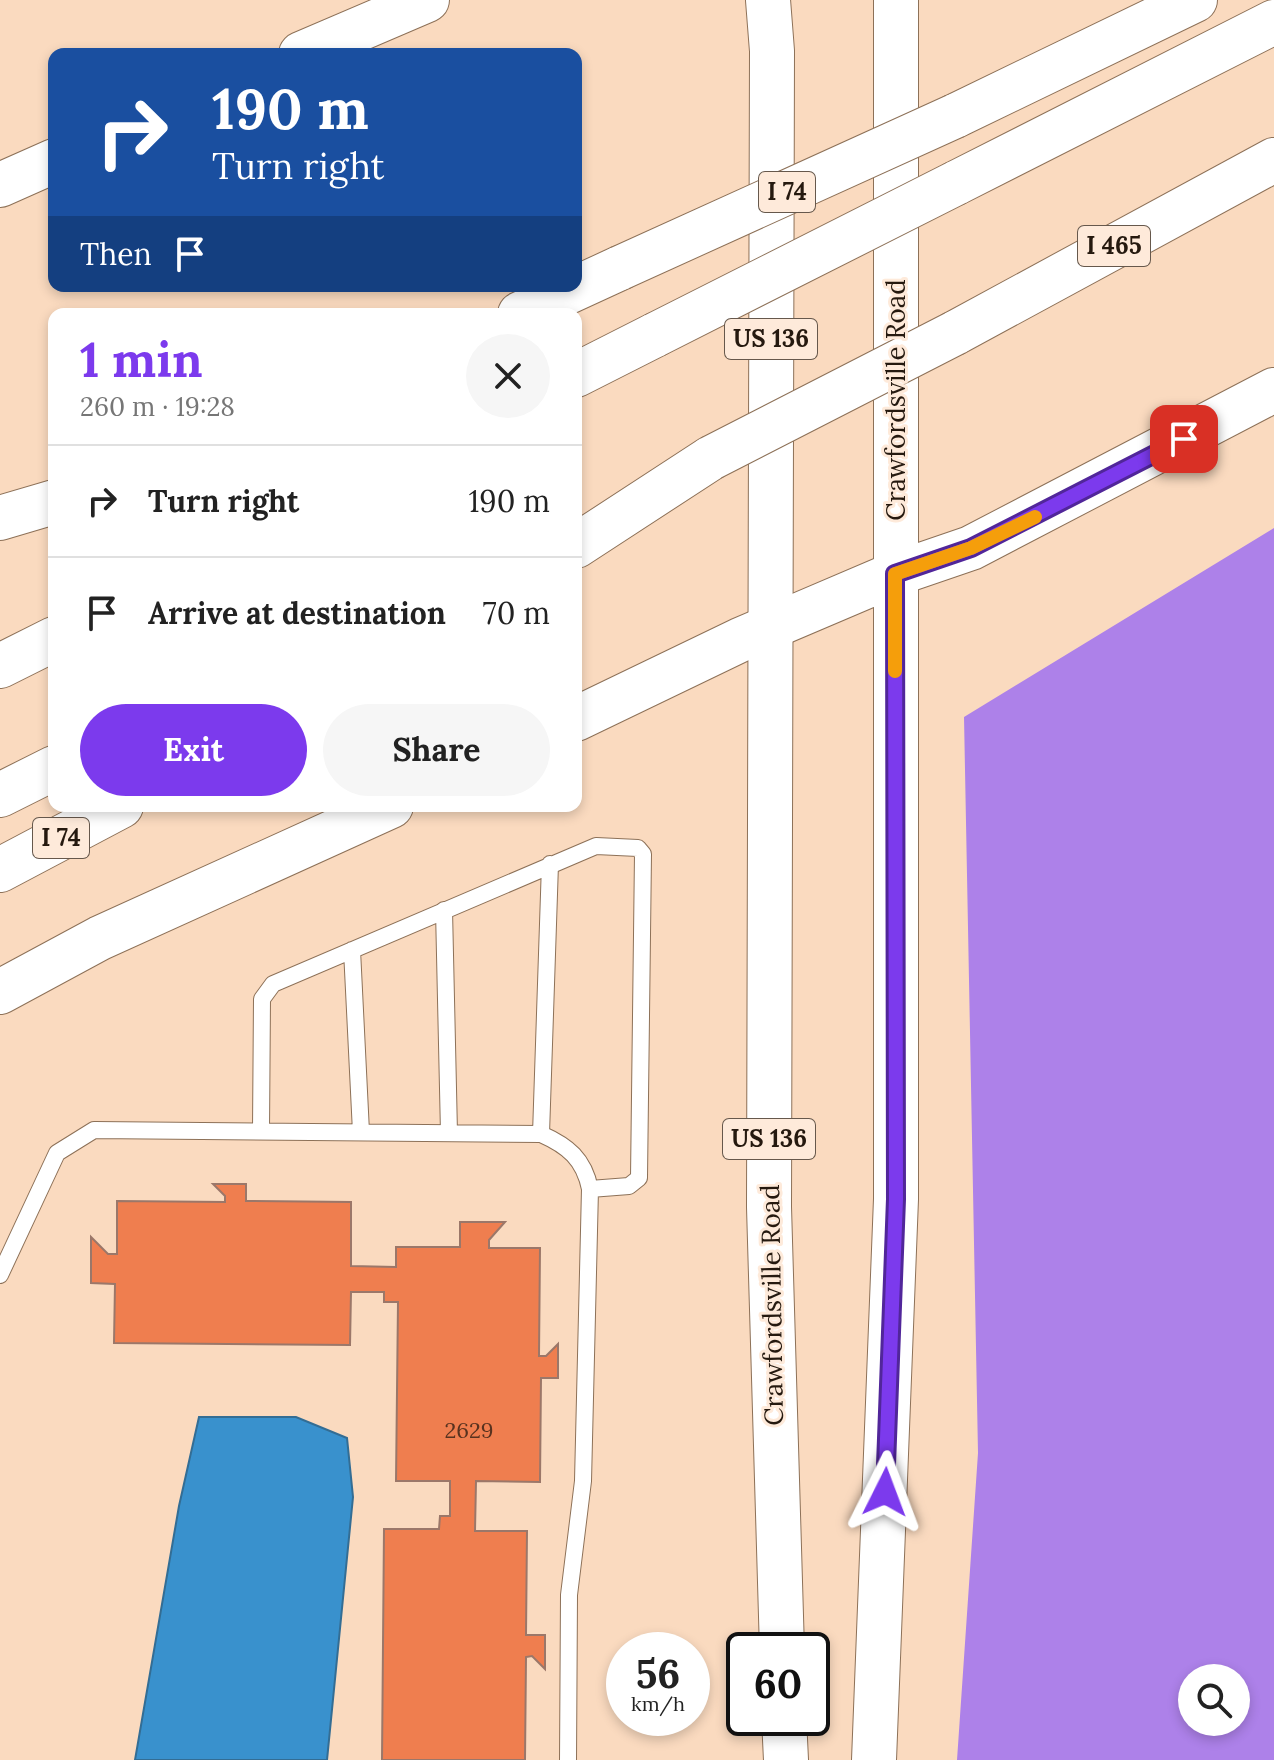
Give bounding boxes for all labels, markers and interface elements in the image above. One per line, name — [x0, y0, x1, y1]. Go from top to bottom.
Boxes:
text: 190 m — [212, 73, 369, 144]
icon: right — [80, 80, 184, 184]
text: Turn right — [212, 143, 385, 189]
road number: I 74 — [759, 172, 815, 212]
road number: I 465 — [1078, 226, 1150, 266]
icon: arrive — [168, 232, 212, 276]
text: Then — [80, 235, 152, 273]
street label: Crawfordsville Road — [879, 279, 912, 521]
road number: US 136 — [725, 319, 817, 359]
text: 1 min — [80, 329, 203, 390]
button: close — [466, 334, 550, 418]
text: 260 m · 19:28 — [80, 390, 235, 423]
pin — [1150, 405, 1218, 473]
icon: arrive — [1162, 417, 1206, 461]
icon: right — [80, 479, 124, 523]
text: Turn right — [148, 482, 299, 520]
text: 190 m — [468, 482, 550, 520]
icon: arrive — [80, 591, 124, 635]
text: Arrive at destination — [148, 594, 446, 632]
text: 70 m — [483, 594, 550, 632]
button: Exit — [80, 704, 307, 796]
button: Share — [323, 704, 550, 796]
road number: I 74 — [33, 818, 89, 858]
road number: US 136 — [723, 1119, 815, 1159]
street label: Crawfordsville Road — [753, 1184, 790, 1426]
house number: 2629 — [444, 1416, 494, 1444]
position arrow — [843, 1450, 927, 1534]
speed limit sign: 60 — [726, 1632, 830, 1736]
text: 56 — [636, 1648, 680, 1699]
map controls — [1178, 1664, 1250, 1736]
button: search — [1178, 1664, 1250, 1736]
text: km/h — [631, 1691, 685, 1716]

